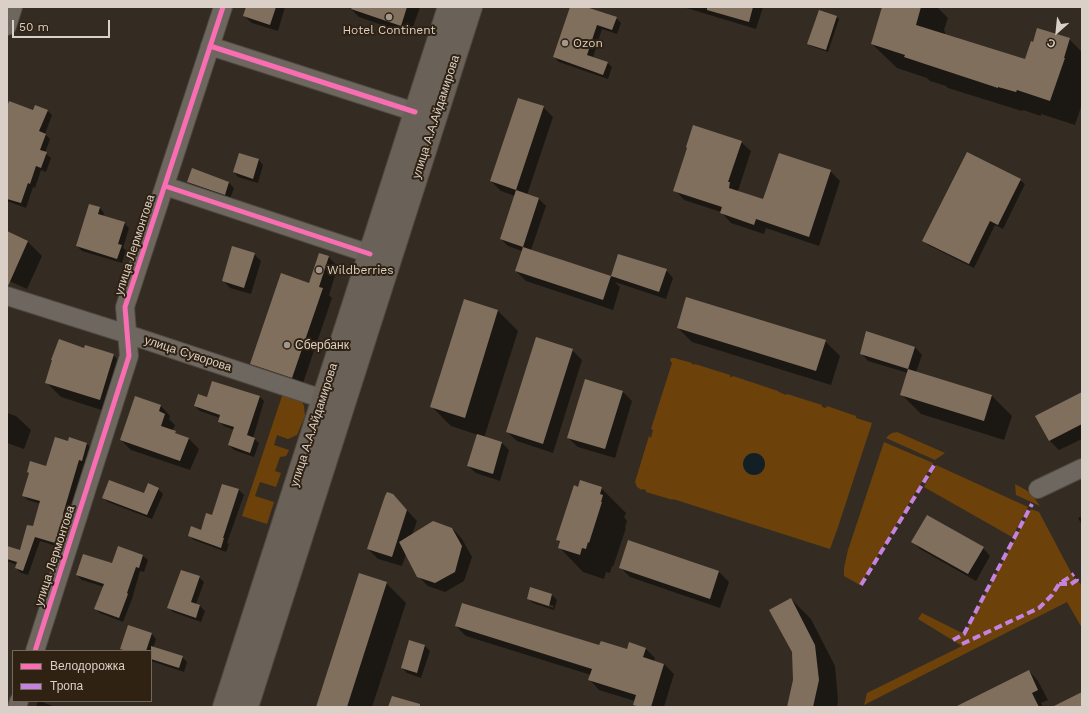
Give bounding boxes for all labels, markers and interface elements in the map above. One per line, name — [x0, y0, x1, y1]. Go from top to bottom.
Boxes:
scale bar — [14, 12, 112, 38]
marker: Hotel Continent — [384, 12, 394, 22]
north arrow — [1037, 12, 1077, 52]
text: 50 m — [19, 20, 49, 34]
place label: Hotel Continent — [342, 23, 436, 37]
place label: Ozon — [573, 36, 603, 50]
text: С — [1045, 36, 1058, 51]
marker: Ozon — [560, 38, 570, 48]
street label: улица А.А.Айдамирова — [409, 53, 463, 181]
street label: улица Лермонтова — [112, 193, 158, 297]
place label: Wildberries — [327, 263, 394, 277]
marker: Wildberries — [314, 265, 324, 275]
street label: улица Суворова — [143, 333, 233, 375]
place label: Сбербанк — [295, 338, 349, 352]
marker: Сбербанк — [282, 340, 292, 350]
street label: улица А.А.Айдамирова — [287, 361, 341, 489]
street label: улица Лермонтова — [32, 504, 78, 608]
legend — [12, 650, 152, 702]
text: Велодорожка — [50, 659, 125, 673]
text: Тропа — [50, 679, 83, 693]

